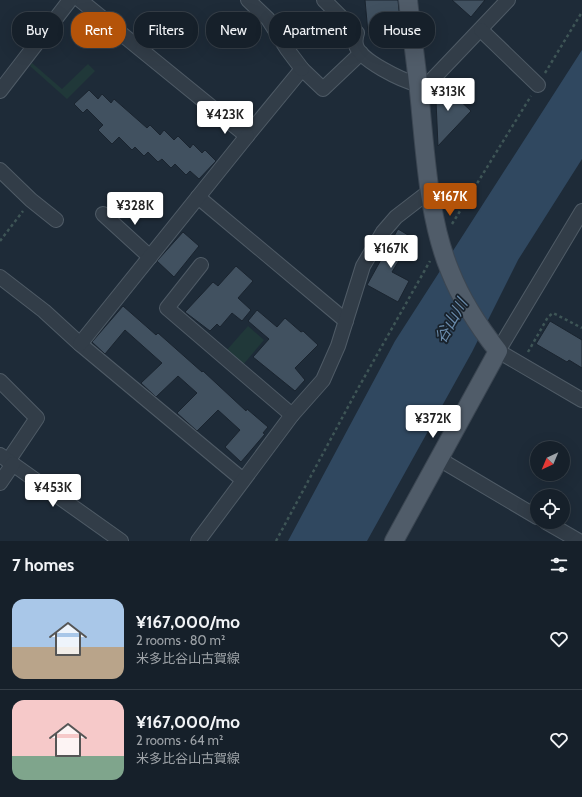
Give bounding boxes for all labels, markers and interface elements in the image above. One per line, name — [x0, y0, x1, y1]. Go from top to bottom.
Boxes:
chip: Buy — [12, 12, 63, 48]
chip: Rent — [71, 12, 126, 48]
chip: Filters — [134, 12, 198, 48]
chip: New — [206, 12, 261, 48]
chip: Apartment — [269, 12, 361, 48]
chip: House — [369, 12, 435, 48]
pin: ¥313K — [420, 78, 476, 112]
text: ¥313K — [431, 83, 465, 99]
pin: ¥423K — [197, 101, 253, 135]
text: ¥423K — [206, 106, 244, 122]
pin: ¥167K — [422, 183, 478, 217]
text: ¥167K — [433, 188, 467, 204]
pin: ¥328K — [107, 192, 163, 226]
text: ¥328K — [116, 197, 154, 213]
pin: ¥167K — [363, 235, 419, 269]
text: ¥167K — [374, 240, 408, 256]
water label: 谷山川 — [431, 294, 472, 347]
pin: ¥372K — [405, 405, 461, 439]
text: ¥372K — [415, 410, 451, 426]
north arrow — [530, 441, 570, 481]
map controls — [530, 441, 570, 529]
pin: ¥453K — [25, 474, 81, 508]
text: ¥453K — [34, 479, 72, 495]
button: locate — [530, 489, 570, 529]
icon: filters — [548, 554, 570, 576]
text: 7 homes — [12, 555, 74, 575]
text: ¥167,000/mo — [136, 612, 240, 632]
icon: home — [44, 615, 92, 663]
icon: heart — [548, 628, 570, 650]
text: 2 rooms · 80 m² — [136, 632, 225, 648]
text: 米多比谷山古賀線 — [136, 650, 240, 666]
text: ¥167,000/mo — [136, 712, 240, 732]
icon: home — [44, 716, 92, 764]
icon: heart — [548, 729, 570, 751]
text: 2 rooms · 64 m² — [136, 732, 223, 748]
text: 米多比谷山古賀線 — [136, 750, 240, 766]

